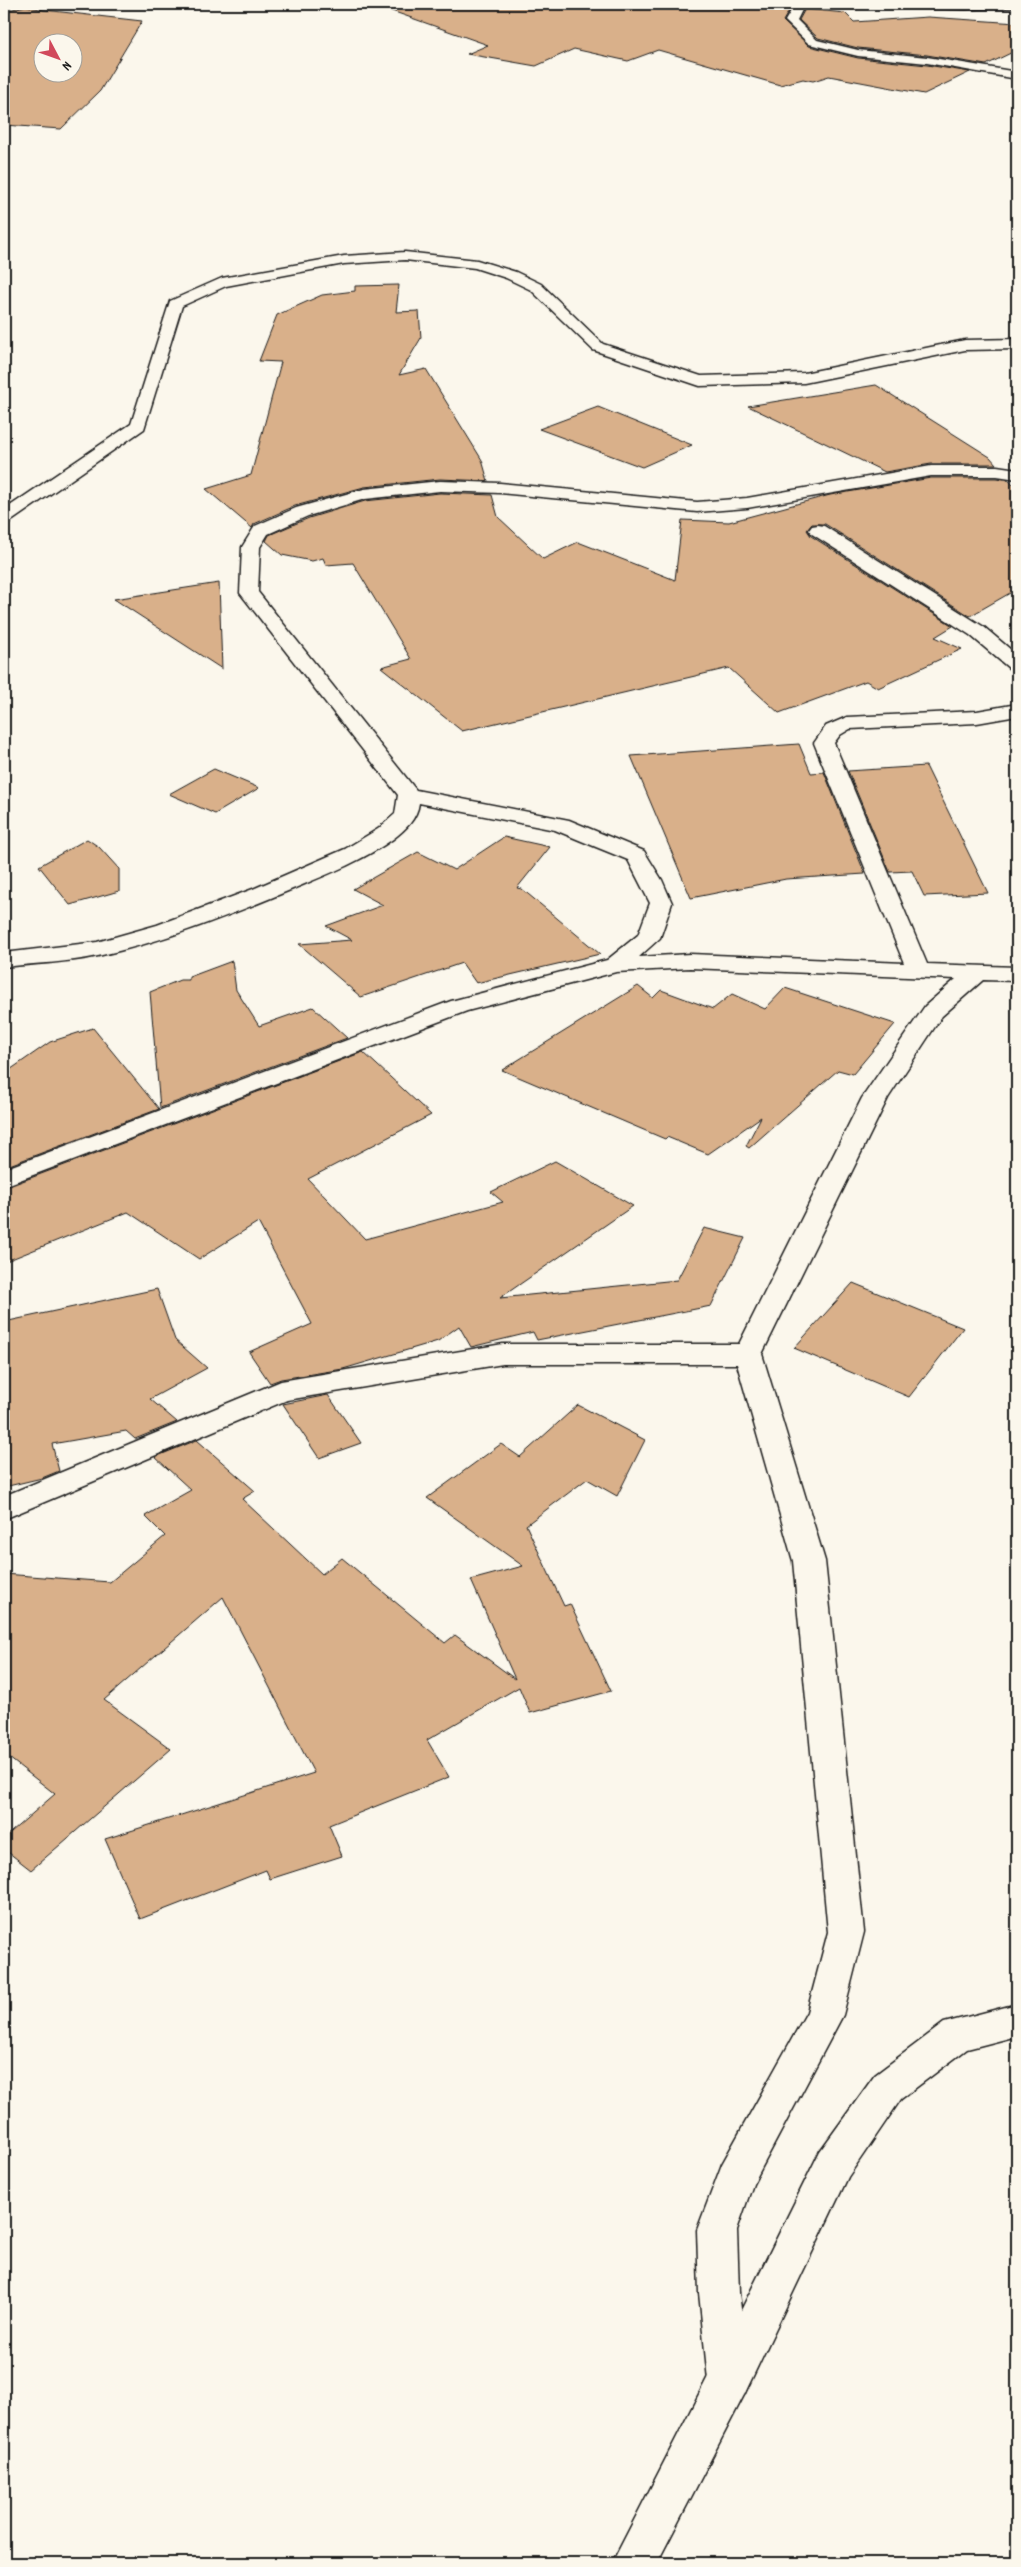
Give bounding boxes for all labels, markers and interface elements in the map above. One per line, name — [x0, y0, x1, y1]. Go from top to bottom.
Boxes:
north arrow — [32, 32, 82, 82]
text: N — [56, 56, 76, 74]

